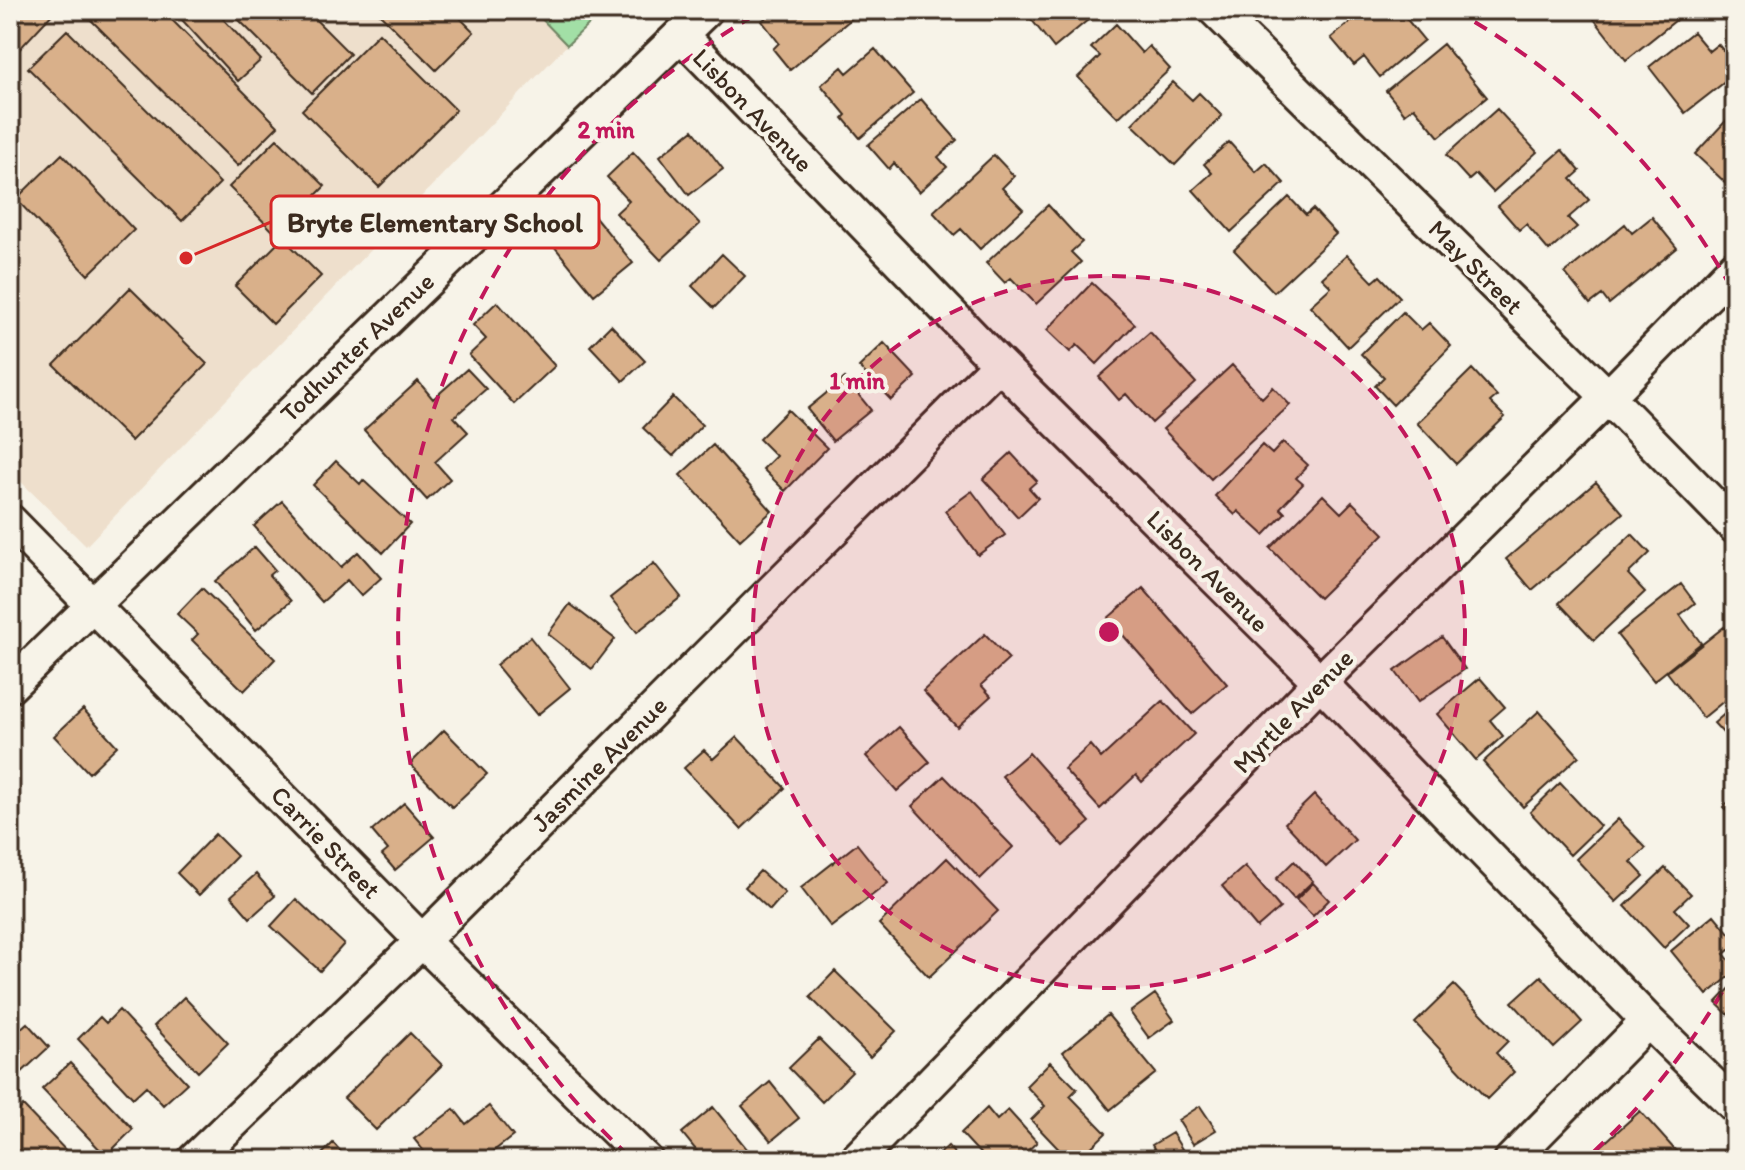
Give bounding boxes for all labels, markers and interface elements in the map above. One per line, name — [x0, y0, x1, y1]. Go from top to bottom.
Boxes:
street label: Lisbon Avenue — [686, 41, 820, 179]
text: 2 min — [577, 115, 635, 144]
callout: Bryte Elementary School — [271, 196, 599, 248]
text: Bryte Elementary School — [287, 205, 583, 239]
street label: May Street — [1422, 213, 1530, 321]
street label: Todhunter Avenue — [273, 265, 441, 429]
text: 1 min — [829, 366, 885, 395]
street label: Lisbon Avenue — [1140, 503, 1276, 639]
centre of rings — [1095, 618, 1123, 646]
street label: Myrtle Avenue — [1226, 642, 1360, 780]
street label: Jasmine Avenue — [524, 689, 674, 839]
street label: Carrie Street — [264, 779, 388, 905]

